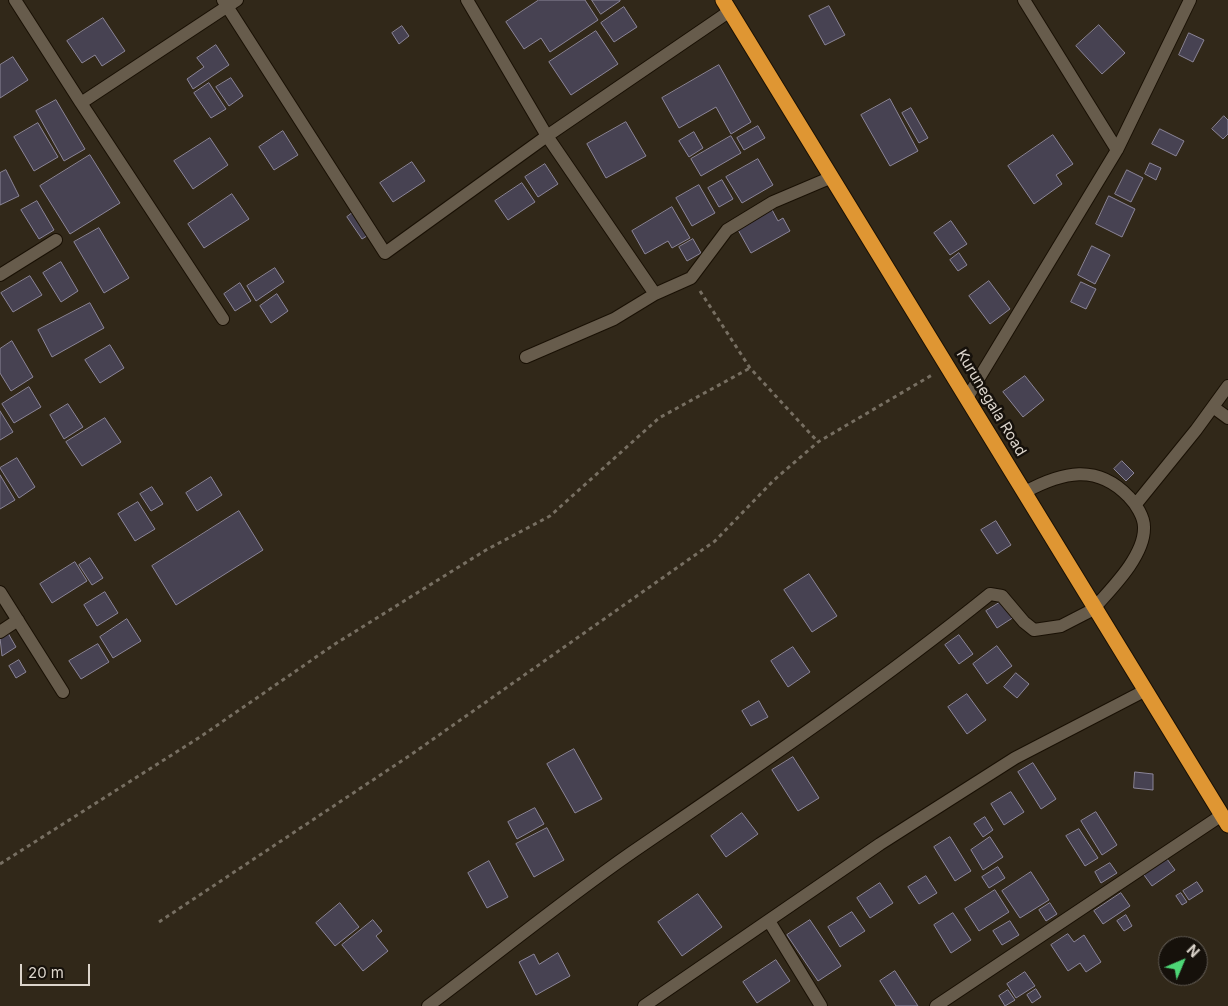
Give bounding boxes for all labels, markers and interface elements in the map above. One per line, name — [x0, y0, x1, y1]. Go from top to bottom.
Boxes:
street label: Kurunegala Road — [952, 347, 1030, 459]
north arrow — [1158, 936, 1208, 986]
text: N — [1183, 941, 1203, 961]
scale bar — [22, 954, 92, 986]
text: 20 m — [28, 963, 64, 982]

